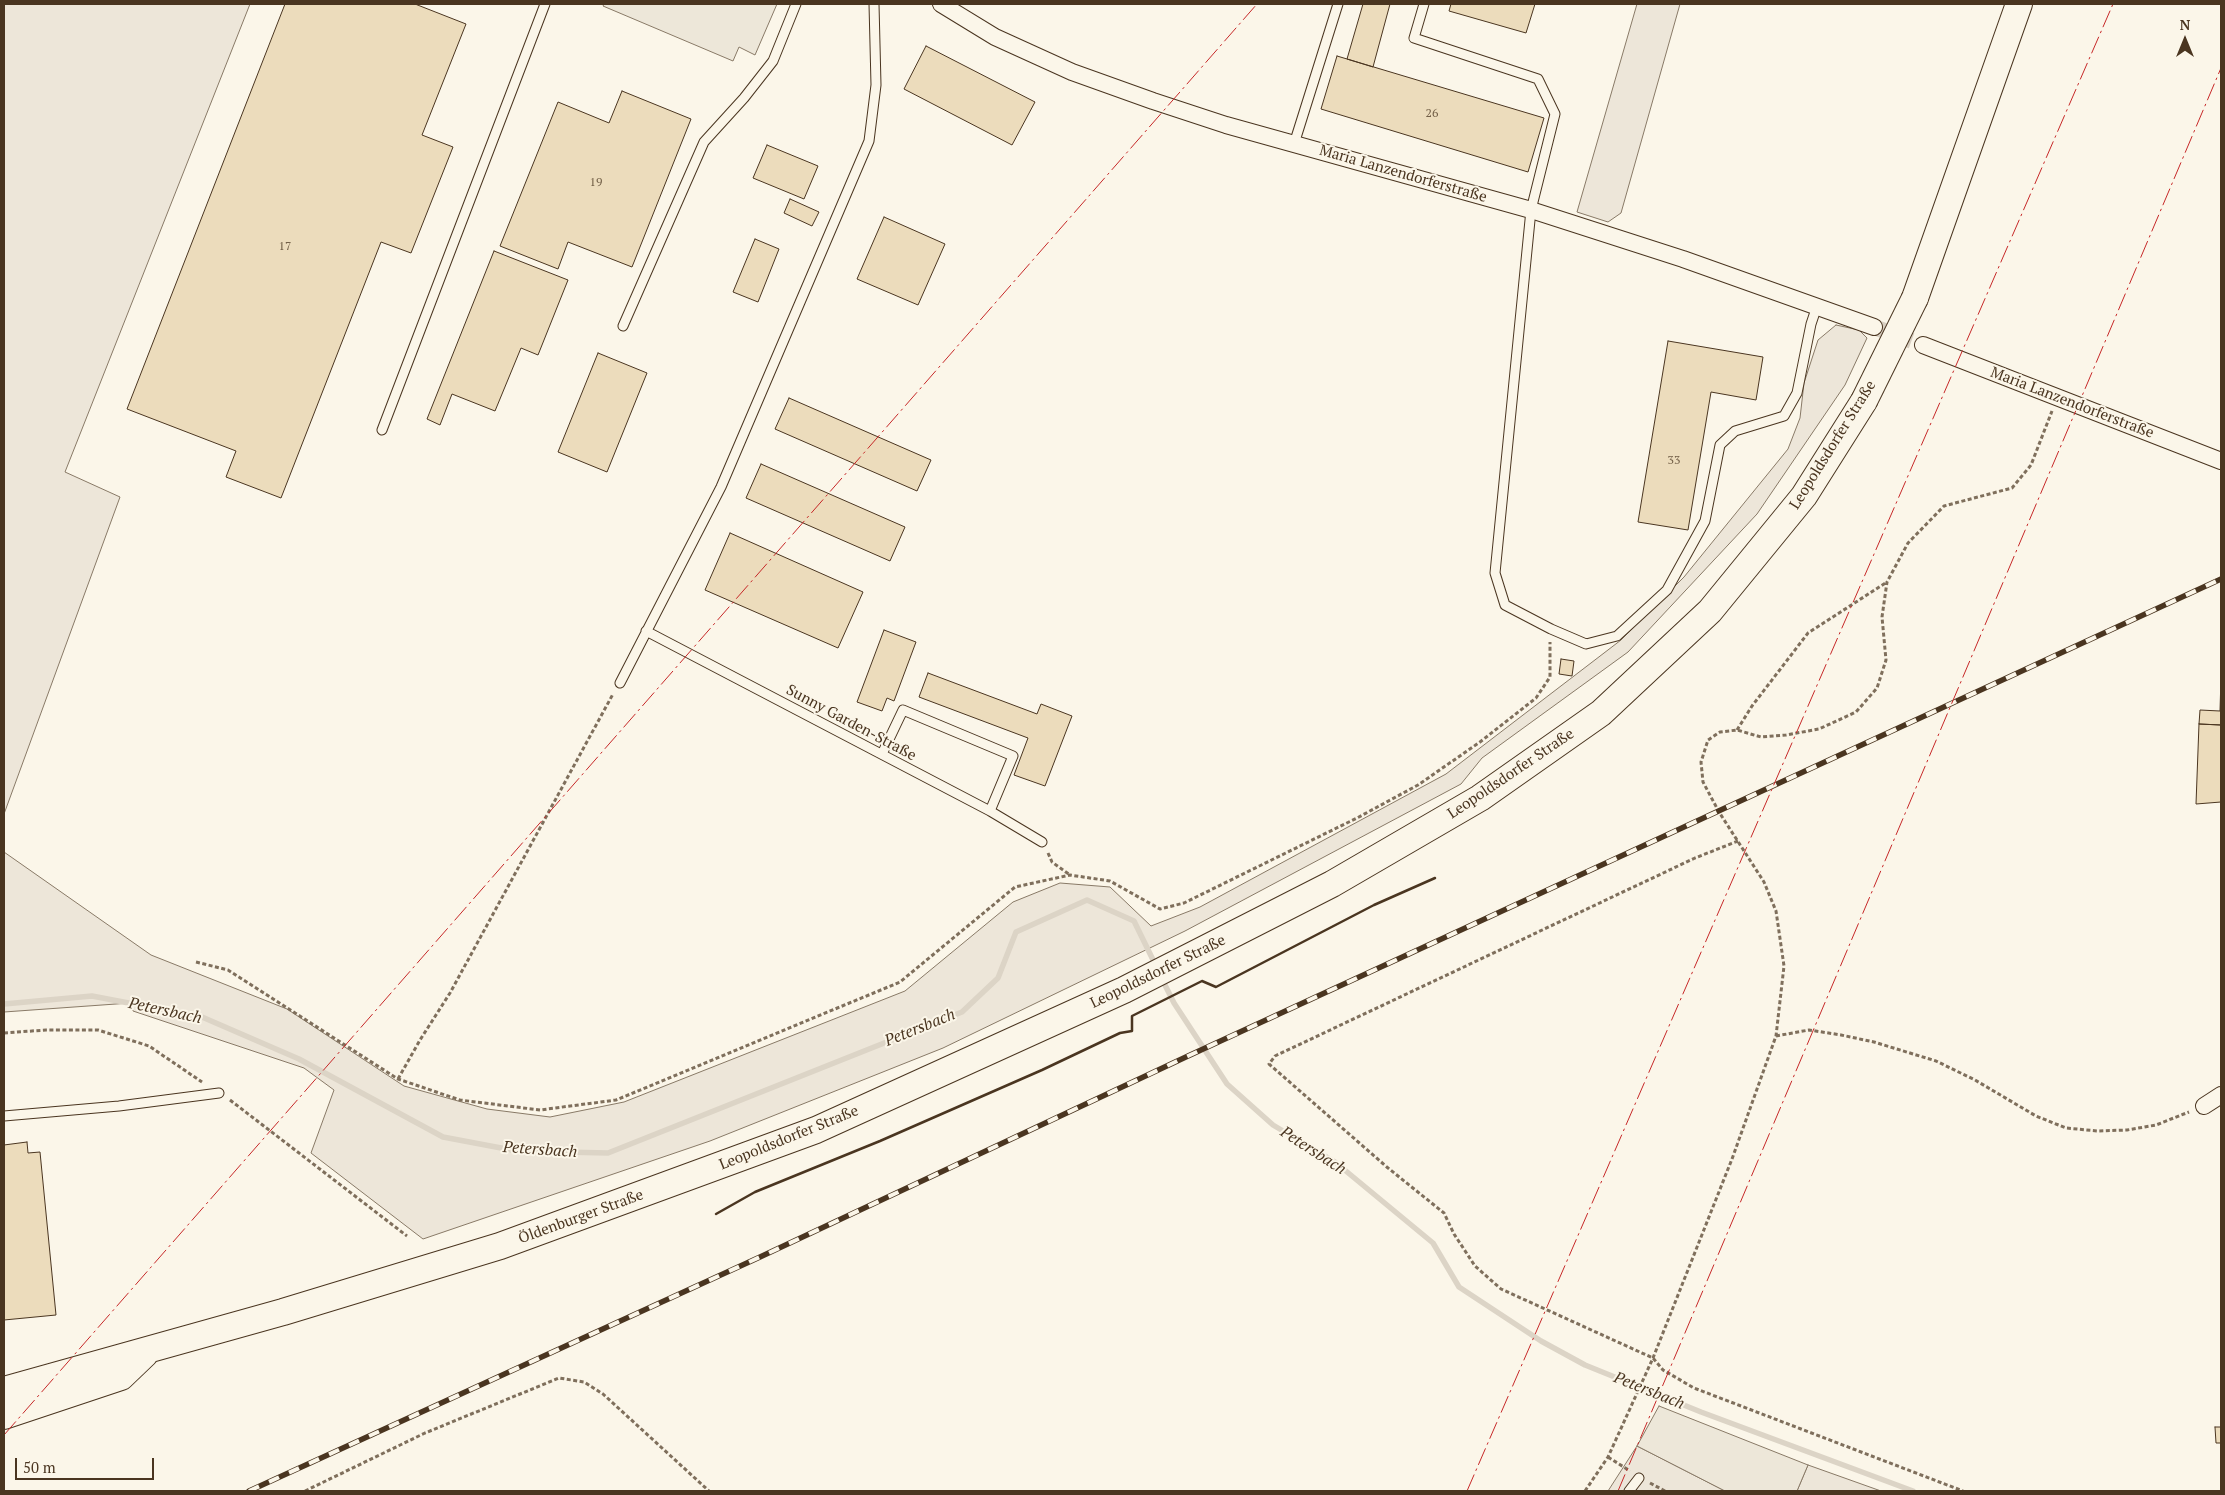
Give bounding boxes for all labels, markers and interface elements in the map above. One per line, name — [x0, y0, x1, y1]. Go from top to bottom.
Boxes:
north arrow — [2160, 15, 2210, 65]
text: N — [2180, 15, 2190, 34]
house number: 26 — [1426, 107, 1438, 121]
street label: Maria Lanzendorferstraße — [1317, 141, 1489, 207]
house number: 19 — [590, 176, 602, 190]
house number: 17 — [279, 240, 291, 254]
street label: Maria Lanzendorferstraße — [1988, 364, 2156, 442]
street label: Leopoldsdorfer Straße — [1786, 377, 1880, 513]
house number: 33 — [1668, 454, 1680, 468]
street label: Sunny Garden-Straße — [783, 681, 919, 765]
street label: Leopoldsdorfer Straße — [1444, 725, 1578, 823]
street label: Leopoldsdorfer Straße — [1087, 931, 1229, 1013]
water label: Petersbach — [127, 994, 203, 1028]
water label: Petersbach — [882, 1005, 958, 1051]
street label: Leopoldsdorfer Straße — [717, 1102, 861, 1174]
water label: Petersbach — [1277, 1123, 1349, 1179]
water label: Petersbach — [502, 1138, 578, 1162]
street label: Öldenburger Straße — [516, 1186, 646, 1248]
water label: Petersbach — [1611, 1368, 1687, 1414]
scale bar — [18, 1448, 156, 1480]
text: 50 m — [23, 1457, 56, 1477]

